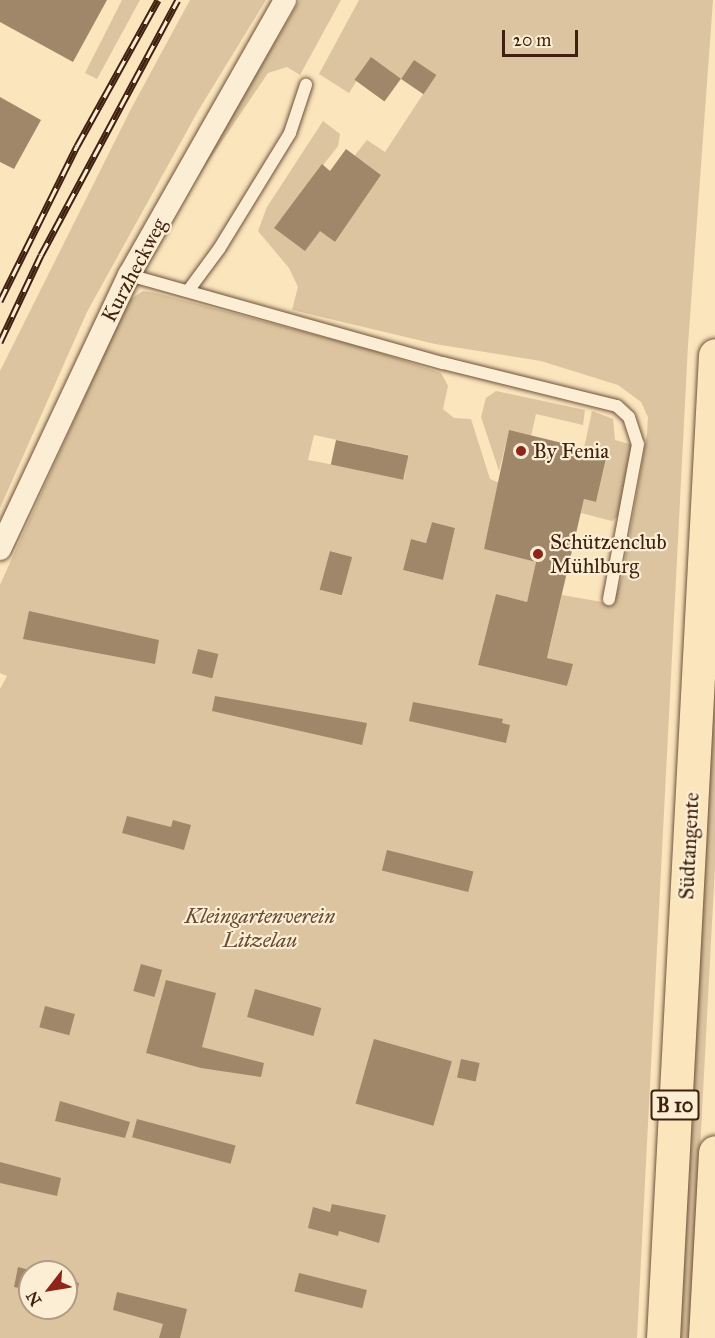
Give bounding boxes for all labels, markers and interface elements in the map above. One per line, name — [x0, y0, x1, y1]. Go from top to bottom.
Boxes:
scale bar — [505, 18, 582, 56]
text: 20 m — [513, 29, 551, 51]
street label: Kurzheckweg — [96, 214, 172, 326]
place label: By Fenia — [533, 438, 609, 464]
marker: By Fenia — [514, 444, 528, 458]
place label: Schützenclub Mühlburg — [550, 529, 667, 579]
marker: Schützenclub Mühlburg — [531, 547, 545, 561]
street label: Südtangente — [674, 792, 704, 900]
park label: Kleingartenverein Litzelau — [185, 903, 335, 953]
road number: B 10 — [650, 1088, 700, 1122]
north arrow — [18, 1260, 78, 1320]
text: N — [22, 1288, 46, 1309]

